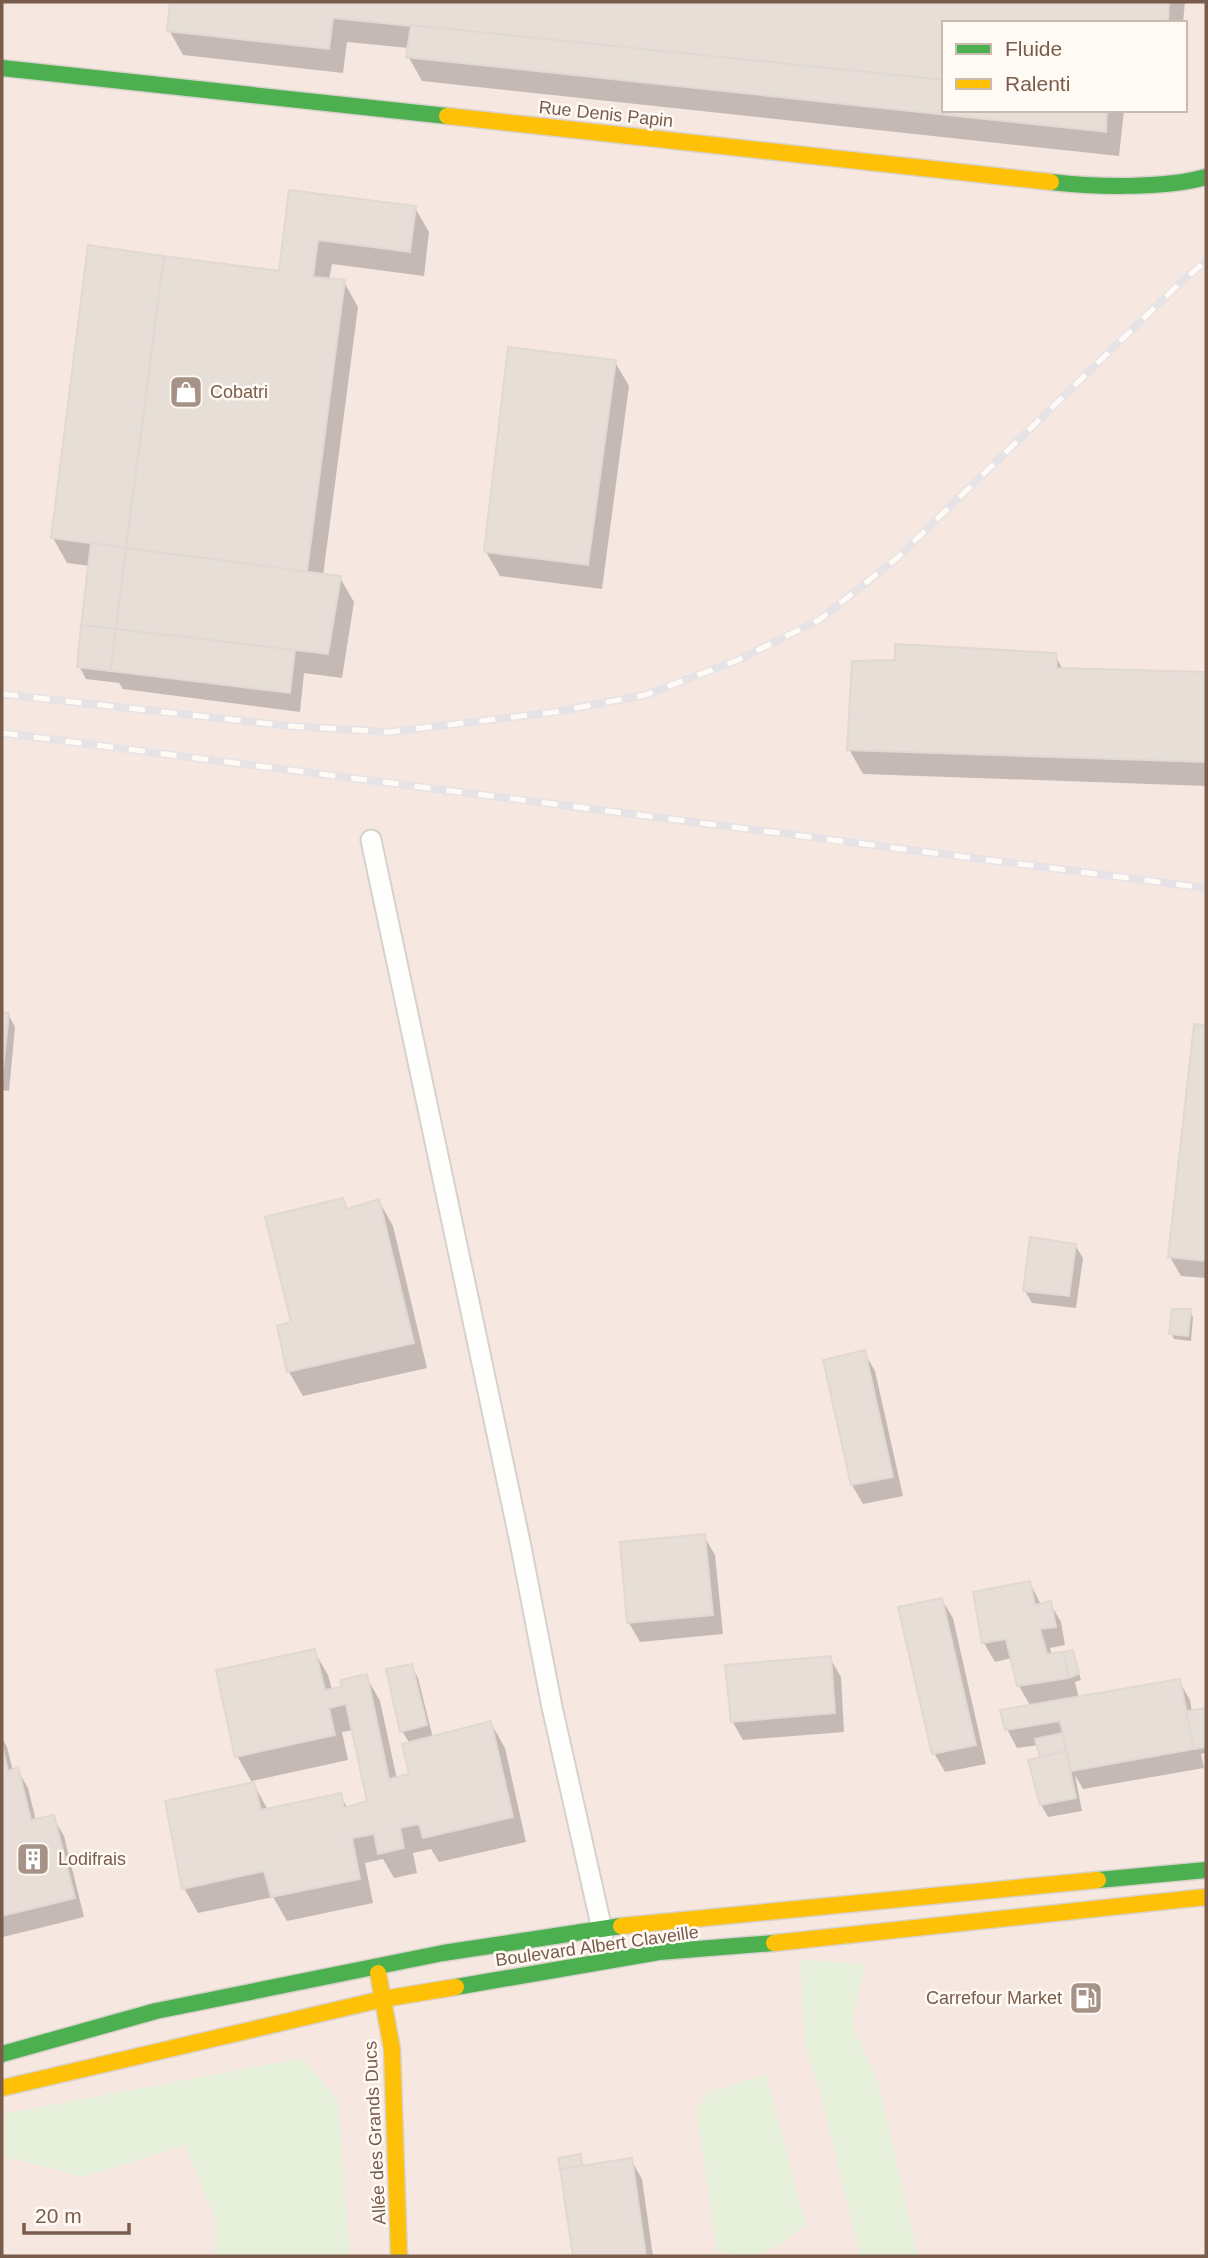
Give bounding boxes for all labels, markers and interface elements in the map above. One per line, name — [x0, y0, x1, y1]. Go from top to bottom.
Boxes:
legend — [942, 21, 1187, 112]
text: Fluide — [1005, 37, 1062, 60]
text: Ralenti — [1005, 72, 1070, 95]
street label: Rue Denis Papin — [538, 97, 674, 131]
shop icon: Cobatri — [167, 373, 205, 411]
place label: Cobatri — [210, 382, 268, 402]
building icon: Lodifrais — [14, 1840, 52, 1878]
place label: Lodifrais — [58, 1849, 126, 1869]
street label: Boulevard Albert Claveille — [494, 1922, 700, 1970]
fuel station icon: Carrefour Market — [1067, 1979, 1105, 2017]
place label: Carrefour Market — [926, 1988, 1062, 2008]
street label: Allée des Grands Ducs — [360, 2041, 390, 2225]
scale bar — [24, 2192, 130, 2236]
text: 20 m — [35, 2204, 82, 2227]

